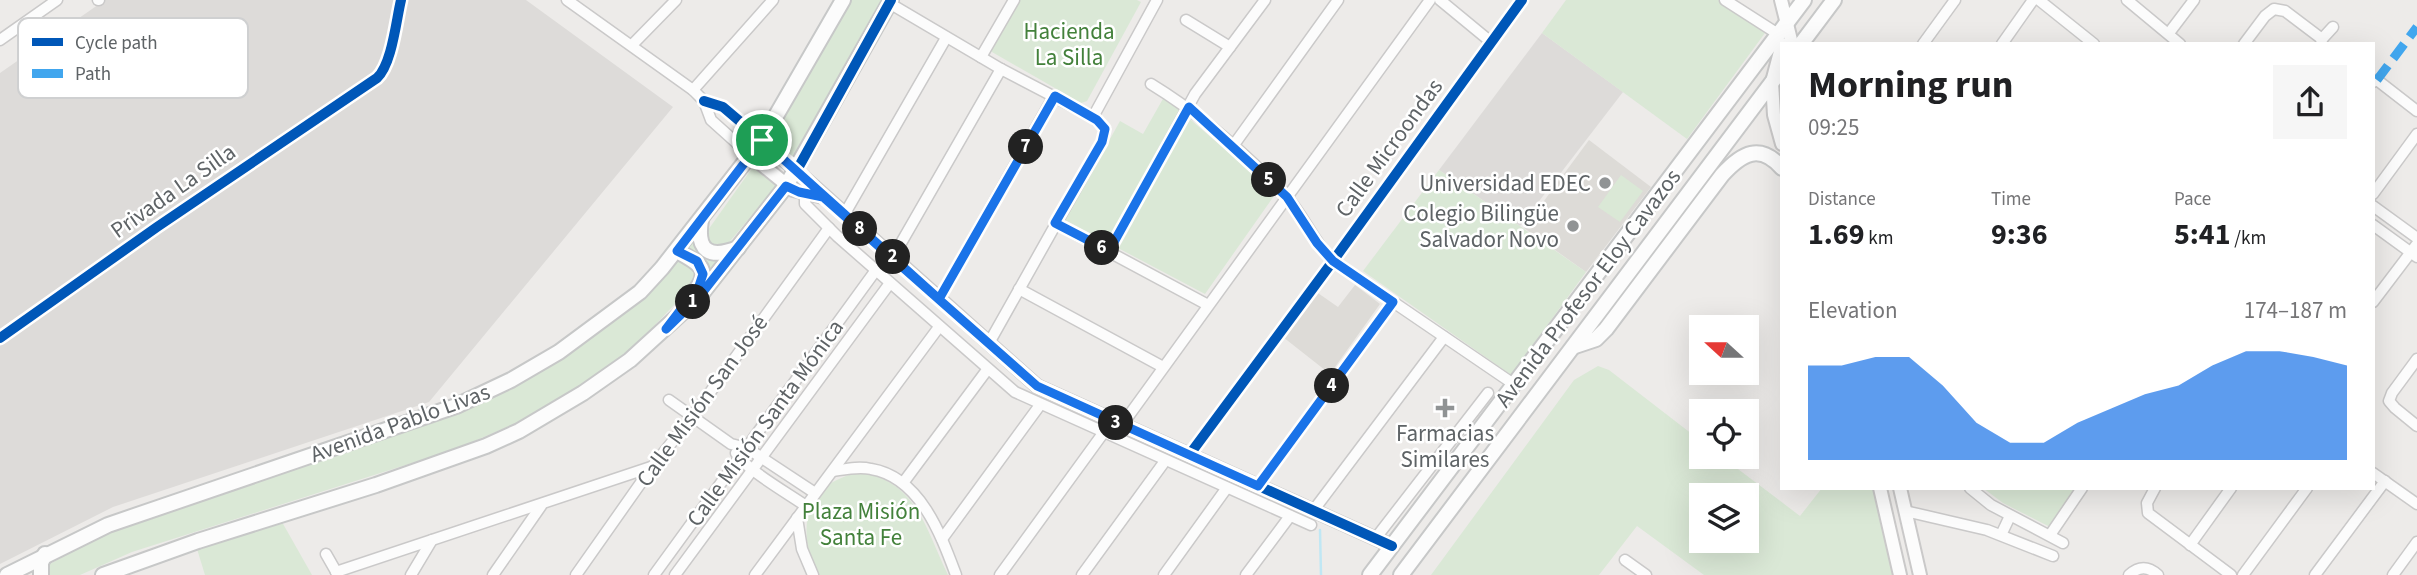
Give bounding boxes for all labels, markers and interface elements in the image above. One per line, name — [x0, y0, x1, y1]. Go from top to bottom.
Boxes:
park label: Hacienda La Silla — [1023, 15, 1115, 74]
legend — [18, 18, 248, 98]
text: Cycle path — [75, 30, 157, 57]
text: Morning run — [1808, 58, 2013, 112]
text: Path — [75, 61, 111, 88]
button: share — [2273, 65, 2347, 139]
street label: Calle Microondas — [1327, 72, 1451, 224]
pin — [732, 110, 792, 170]
text: 09:25 — [1808, 111, 1859, 144]
icon: arrive — [743, 121, 781, 159]
pin: 7 — [1009, 130, 1044, 164]
text: 7 — [1020, 133, 1031, 160]
street label: Privada La Silla — [104, 136, 242, 246]
pin: 5 — [1252, 162, 1286, 198]
street label: Avenida Profesor Eloy Cavazos — [1487, 162, 1689, 414]
text: 5 — [1263, 166, 1274, 193]
place label: Universidad EDEC — [1419, 167, 1591, 200]
marker: Universidad EDEC — [1597, 175, 1613, 191]
text: Distance — [1808, 186, 1876, 213]
text: Time — [1991, 186, 2031, 213]
text: Pace — [2174, 186, 2211, 213]
place label: Colegio Bilingüe Salvador Novo — [1403, 197, 1559, 256]
pin: 8 — [842, 212, 878, 246]
text: 1.69 — [1808, 213, 1865, 256]
text: 9:36 — [1991, 213, 2048, 256]
text: 5:41 — [2174, 213, 2231, 256]
text: 8 — [854, 215, 865, 242]
marker: Colegio Bilingüe Salvador Novo — [1565, 218, 1581, 234]
text: km — [1865, 225, 1894, 252]
text: /km — [2231, 225, 2266, 252]
pin: 6 — [1084, 230, 1120, 266]
text: 6 — [1096, 234, 1107, 261]
pin: 2 — [876, 240, 910, 274]
text: 2 — [887, 243, 898, 270]
pin: 1 — [676, 284, 710, 320]
text: 1 — [687, 288, 698, 315]
text: Elevation — [1808, 294, 1898, 327]
text: 174–187 m — [2244, 294, 2347, 327]
street label: Calle Misión San José — [628, 308, 776, 494]
street label: Calle Misión Santa Mónica — [678, 313, 852, 533]
north arrow — [1689, 315, 1759, 385]
map controls — [1689, 315, 1759, 553]
pin: 4 — [1314, 368, 1350, 404]
text: 4 — [1326, 372, 1337, 399]
street label: Avenida Pablo Livas — [305, 375, 495, 471]
button: locate — [1689, 399, 1759, 469]
marker: Farmacias Similares — [1437, 400, 1453, 416]
pin: 3 — [1098, 406, 1134, 440]
text: 3 — [1110, 409, 1121, 436]
place label: Farmacias Similares — [1396, 417, 1494, 476]
button: layers — [1689, 483, 1759, 553]
park label: Plaza Misión Santa Fe — [802, 495, 920, 554]

